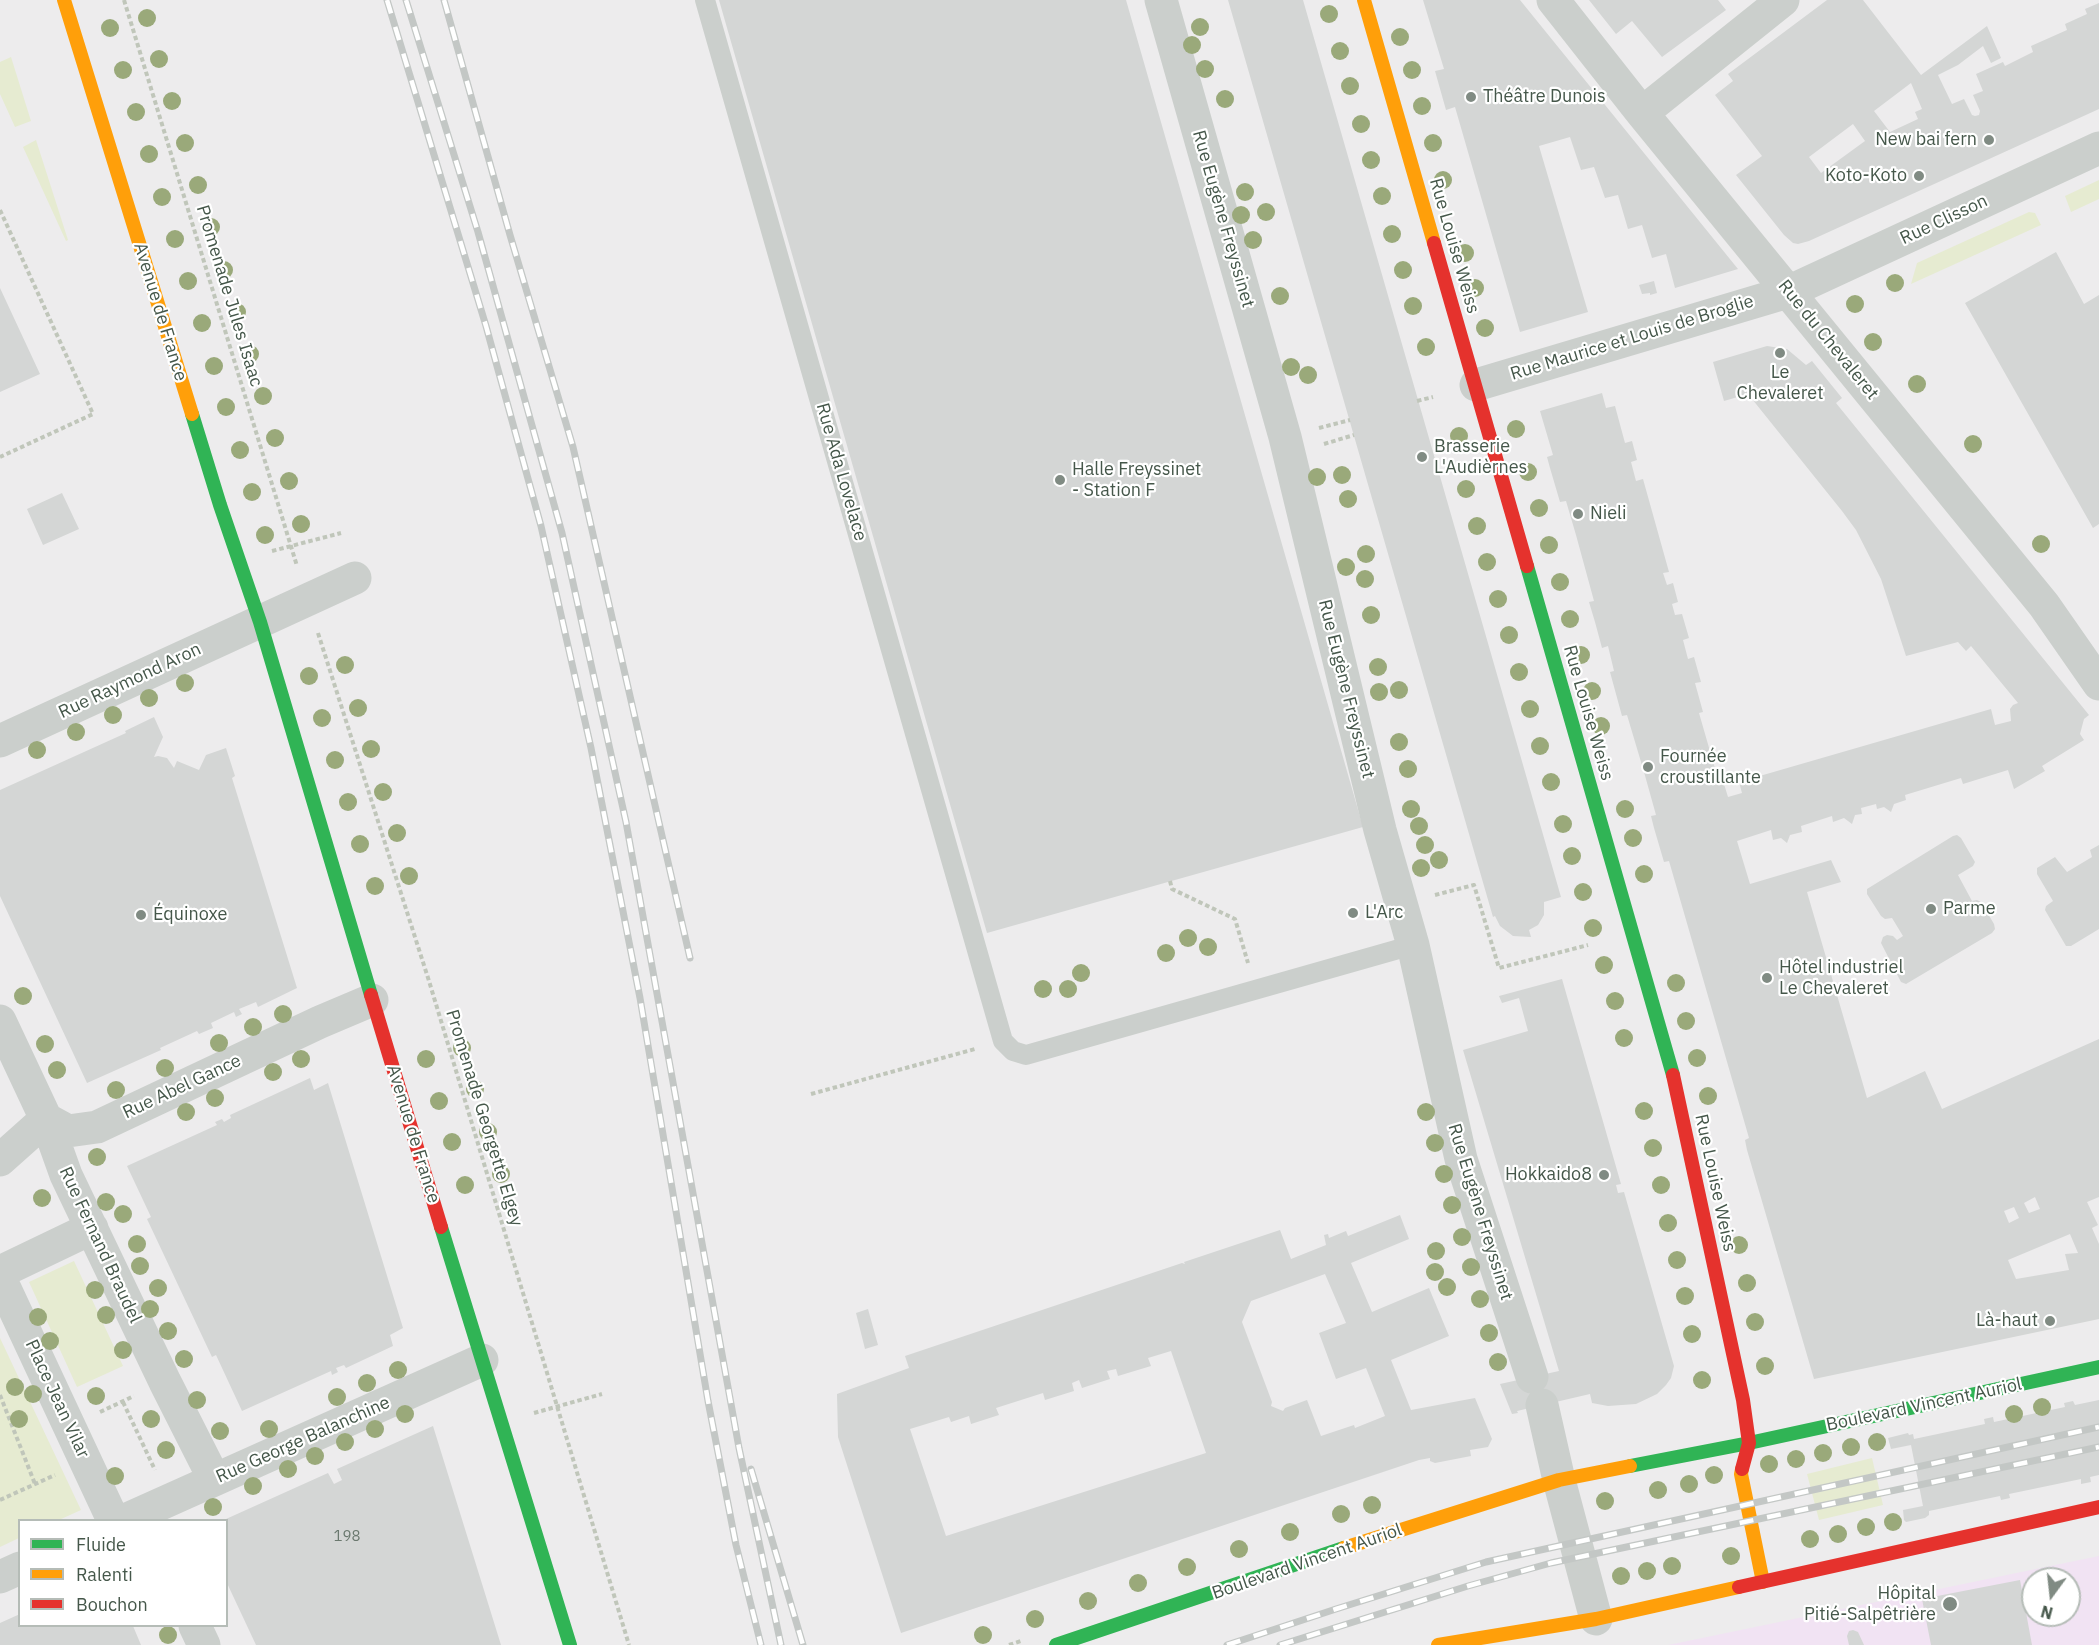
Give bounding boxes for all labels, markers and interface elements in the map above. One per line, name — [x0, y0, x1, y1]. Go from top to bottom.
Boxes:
place label: Théâtre Dunois — [1483, 86, 1606, 108]
marker: Théâtre Dunois — [1464, 90, 1478, 104]
street label: Rue Eugène Freyssinet — [1187, 128, 1259, 310]
place label: New bai fern — [1875, 129, 1977, 151]
marker: New bai fern — [1982, 133, 1996, 147]
place label: Koto-Koto — [1825, 165, 1907, 187]
marker: Koto-Koto — [1912, 169, 1926, 183]
street label: Rue Louise Weiss — [1424, 176, 1484, 316]
street label: Rue Clisson — [1897, 190, 1991, 250]
street label: Promenade Jules Isaac — [191, 203, 267, 389]
street label: Avenue de France — [129, 240, 191, 384]
street label: Rue du Chevaleret — [1773, 276, 1883, 404]
street label: Rue Maurice et Louis de Broglie — [1508, 291, 1756, 385]
marker: Le Chevaleret — [1773, 346, 1787, 360]
place label: Le Chevaleret — [1737, 362, 1823, 404]
street label: Rue Ada Lovelace — [811, 401, 871, 543]
place label: Brasserie L'Audièrnes — [1434, 436, 1527, 478]
marker: Brasserie L'Audièrnes — [1415, 450, 1429, 464]
place label: Halle Freyssinet - Station F — [1072, 459, 1201, 502]
marker: Halle Freyssinet - Station F — [1053, 473, 1067, 487]
place label: Nieli — [1590, 503, 1627, 525]
marker: Nieli — [1571, 507, 1585, 521]
street label: Rue Eugène Freyssinet — [1313, 597, 1379, 781]
street label: Rue Raymond Aron — [55, 639, 205, 723]
street label: Rue Louise Weiss — [1558, 643, 1618, 783]
place label: Fournée croustillante — [1660, 746, 1761, 789]
marker: Fournée croustillante — [1641, 760, 1655, 774]
place label: Parme — [1943, 898, 1996, 920]
place label: L'Arc — [1365, 902, 1403, 924]
marker: Parme — [1924, 902, 1938, 916]
place label: Équinoxe — [153, 904, 227, 926]
marker: L'Arc — [1346, 906, 1360, 920]
marker: Équinoxe — [134, 908, 148, 922]
place label: Hôtel industriel Le Chevaleret — [1779, 957, 1903, 1000]
marker: Hôtel industriel Le Chevaleret — [1760, 971, 1774, 985]
street label: Promenade Georgette Elgey — [441, 1007, 527, 1229]
street label: Rue Abel Gance — [119, 1050, 245, 1124]
street label: Avenue de France — [382, 1062, 444, 1206]
street label: Rue Louise Weiss — [1690, 1112, 1740, 1254]
street label: Rue Eugène Freyssinet — [1443, 1121, 1517, 1303]
street label: Rue Fernand Braudel — [54, 1163, 146, 1327]
place label: Hokkaido8 — [1505, 1164, 1592, 1186]
marker: Hokkaido8 — [1597, 1168, 1611, 1182]
place label: Là-haut — [1976, 1310, 2038, 1332]
marker: Là-haut — [2043, 1314, 2057, 1328]
street label: Place Jean Vilar — [20, 1336, 94, 1462]
street label: Boulevard Vincent Auriol — [1824, 1374, 2024, 1436]
street label: Rue George Balanchine — [213, 1392, 393, 1488]
legend — [18, 1519, 228, 1627]
street label: Boulevard Vincent Auriol — [1209, 1519, 1405, 1605]
house number: 198 — [334, 1528, 360, 1546]
text: Fluide — [76, 1533, 126, 1556]
text: Ralenti — [76, 1563, 133, 1586]
north arrow — [2021, 1567, 2081, 1627]
place label: Hôpital Pitié-Salpêtrière — [1804, 1583, 1936, 1626]
text: Bouchon — [76, 1593, 148, 1616]
marker: Hôpital Pitié-Salpêtrière — [1941, 1595, 1959, 1613]
text: N — [2039, 1601, 2055, 1624]

